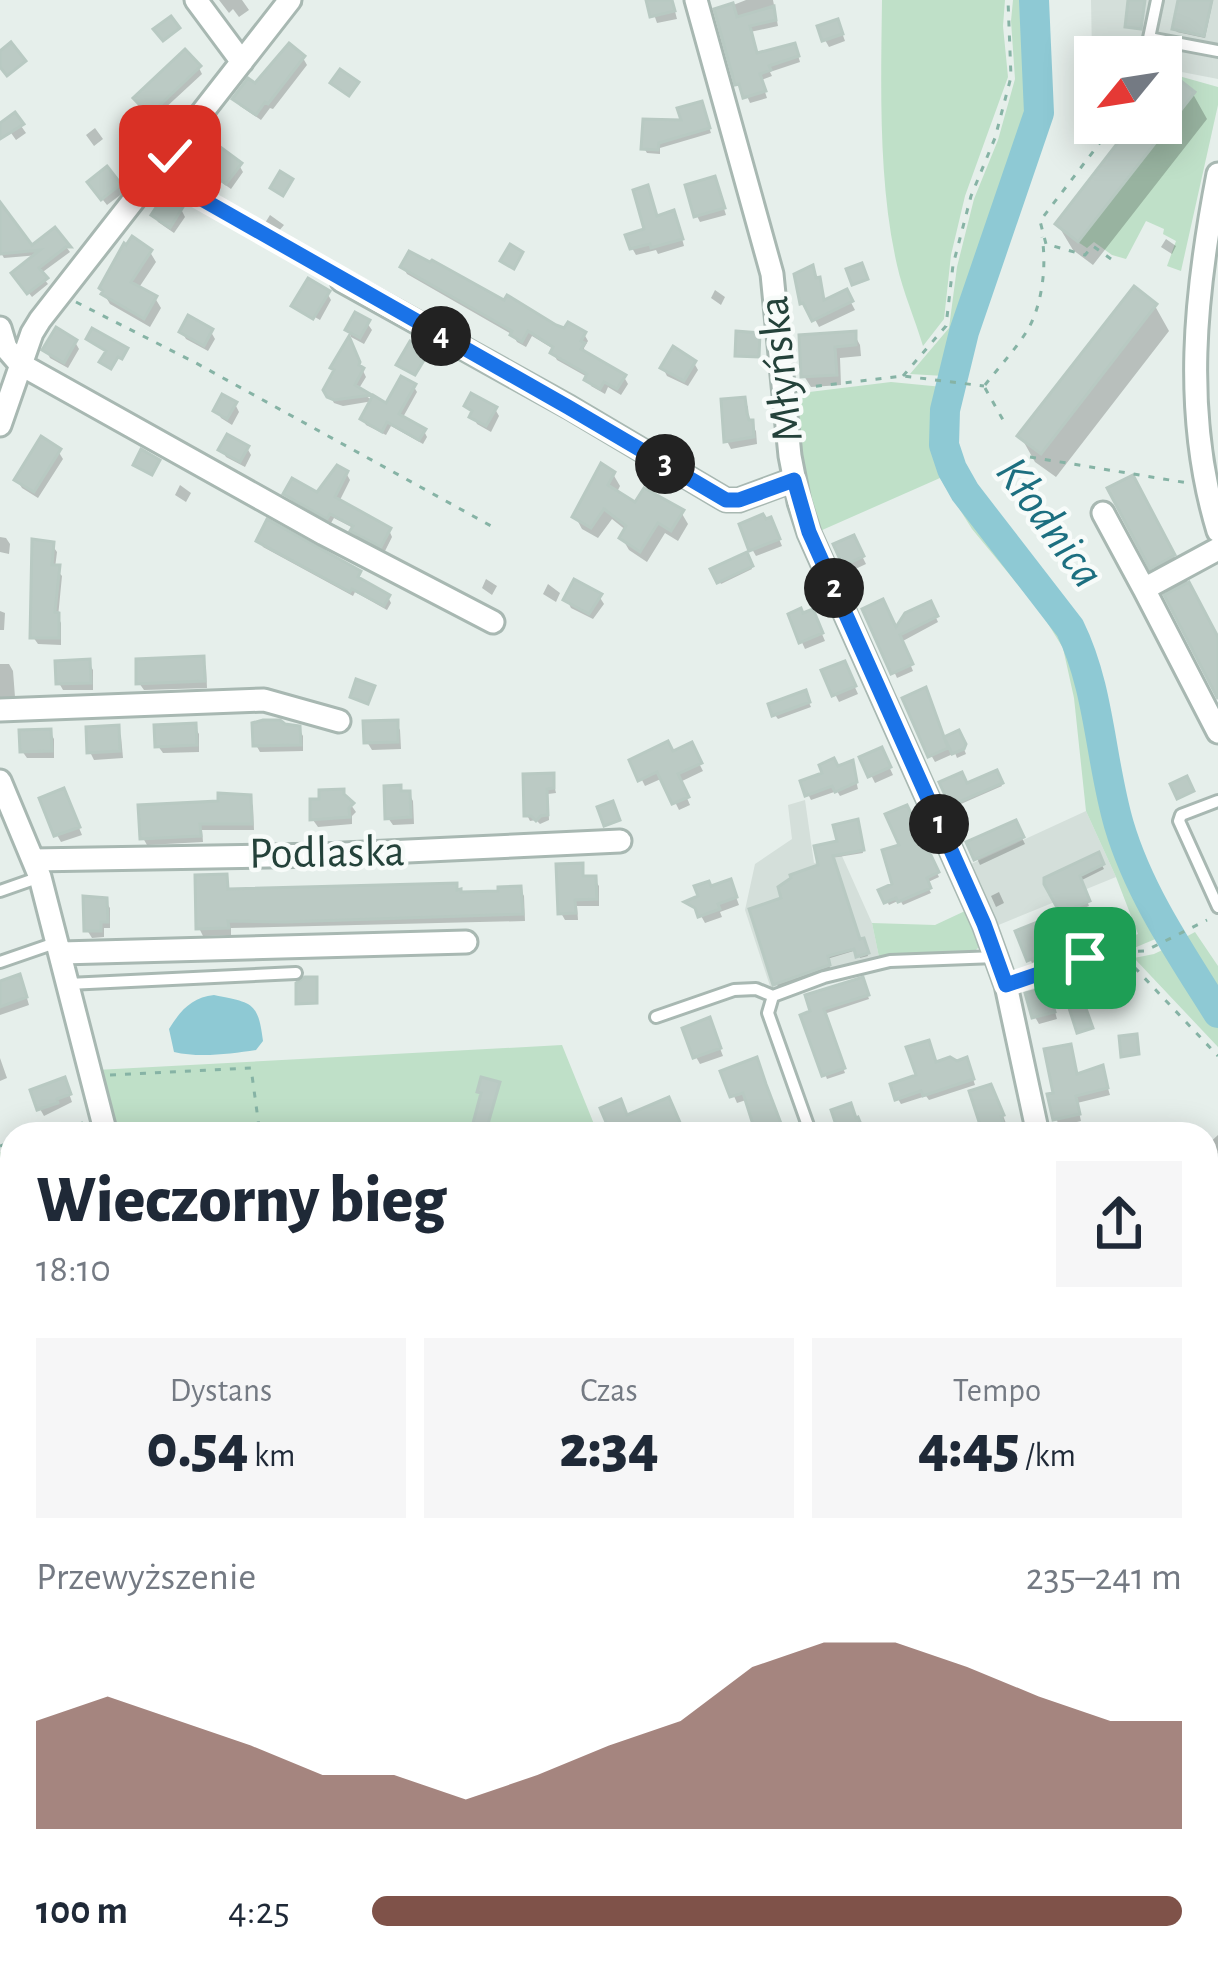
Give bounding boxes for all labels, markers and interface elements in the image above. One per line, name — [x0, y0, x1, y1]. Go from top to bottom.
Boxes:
north arrow — [1074, 36, 1182, 144]
map controls — [1074, 36, 1182, 144]
pin — [119, 105, 221, 207]
icon: check — [137, 123, 203, 189]
street label: Młyńska — [751, 294, 811, 444]
pin: 4 — [411, 306, 471, 366]
text: 4 — [433, 319, 449, 352]
pin: 3 — [635, 434, 695, 494]
text: 3 — [658, 447, 672, 480]
water label: Kłodnica — [986, 449, 1112, 597]
pin: 2 — [804, 558, 864, 618]
text: 2 — [826, 571, 842, 604]
pin: 1 — [909, 794, 969, 854]
text: 1 — [933, 807, 945, 840]
street label: Podlaska — [249, 829, 405, 877]
pin — [1034, 907, 1136, 1009]
icon: arrive — [1052, 925, 1118, 991]
button: share — [1056, 1161, 1182, 1287]
text: Wieczorny bieg — [36, 1168, 446, 1234]
text: 18:10 — [36, 1250, 111, 1289]
text: Dystans — [170, 1375, 272, 1408]
text: Czas — [580, 1375, 638, 1408]
text: Tempo — [953, 1375, 1041, 1408]
text: 0.54 — [147, 1418, 248, 1478]
text: 2:34 — [559, 1418, 659, 1478]
text: 4:45 — [918, 1418, 1020, 1478]
text: km — [248, 1440, 295, 1473]
text: /km — [1020, 1440, 1076, 1473]
text: Przewyższenie — [36, 1558, 256, 1597]
text: 235–241 m — [1026, 1558, 1182, 1597]
text: 100 m — [36, 1892, 128, 1931]
text: 4:25 — [228, 1892, 290, 1931]

